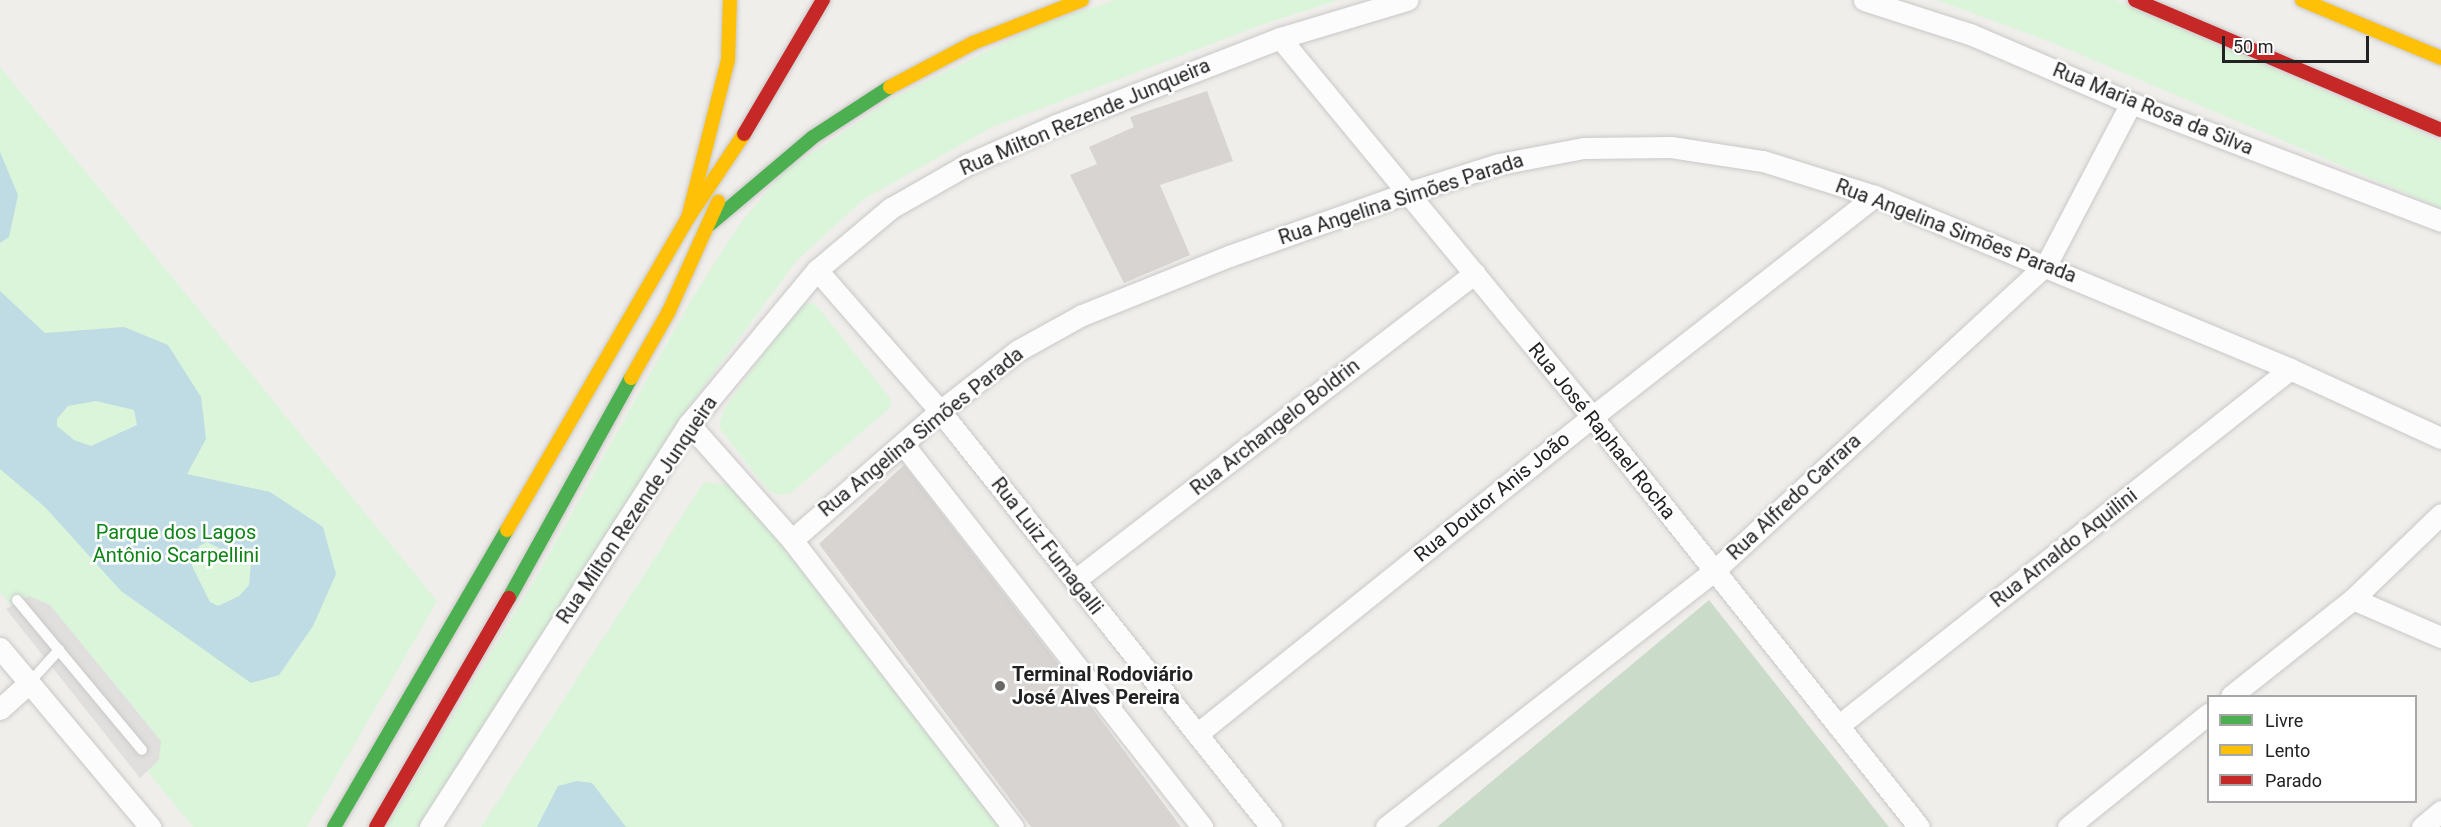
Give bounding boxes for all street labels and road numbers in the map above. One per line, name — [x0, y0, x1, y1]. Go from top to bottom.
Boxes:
street label: Rua Milton Rezende Junqueira — [956, 53, 1214, 181]
street label: Rua Maria Rosa da Silva — [2049, 58, 2257, 160]
street label: Rua Angelina Simões Parada — [1276, 148, 1526, 250]
street label: Rua Angelina Simões Parada — [1832, 174, 2080, 288]
street label: Rua José Raphael Rocha — [1523, 338, 1681, 524]
street label: Rua Angelina Simões Parada — [814, 342, 1028, 522]
street label: Rua Archangelo Boldrin — [1186, 354, 1364, 500]
street label: Rua Milton Rezende Junqueira — [552, 392, 722, 628]
street label: Rua Doutor Anis João — [1409, 427, 1575, 567]
street label: Rua Alfredo Carrara — [1722, 429, 1866, 565]
street label: Rua Luiz Fumagalli — [986, 473, 1108, 619]
street label: Rua Arnaldo Aquilini — [1986, 483, 2142, 613]

